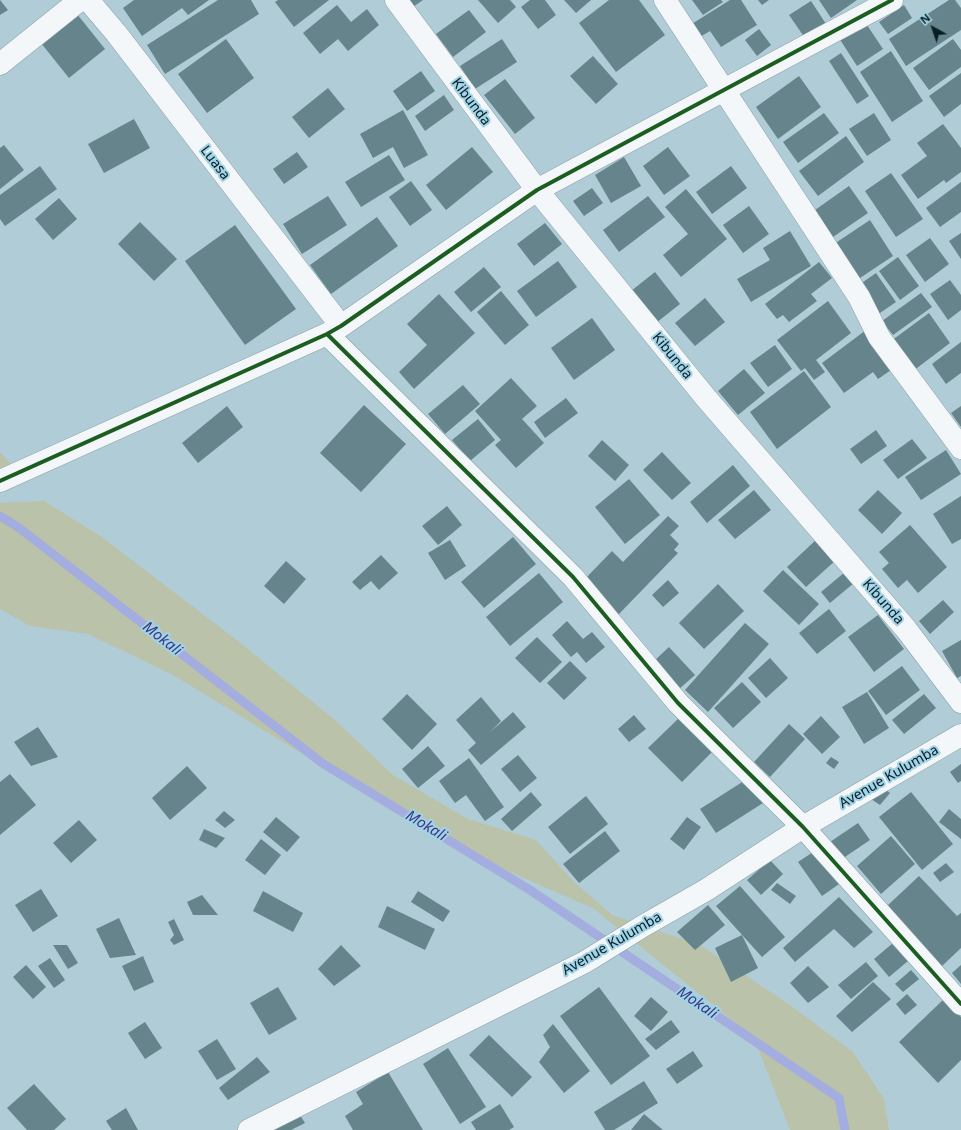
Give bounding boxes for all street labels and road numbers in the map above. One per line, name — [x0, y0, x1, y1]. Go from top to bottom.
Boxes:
street label: Kibunda — [448, 75, 494, 129]
street label: Luasa — [197, 143, 233, 183]
street label: Kibunda — [648, 329, 696, 383]
street label: Kibunda — [859, 576, 907, 628]
street label: Avenue Kulumba — [836, 742, 942, 812]
street label: Avenue Kulumba — [559, 909, 665, 979]

